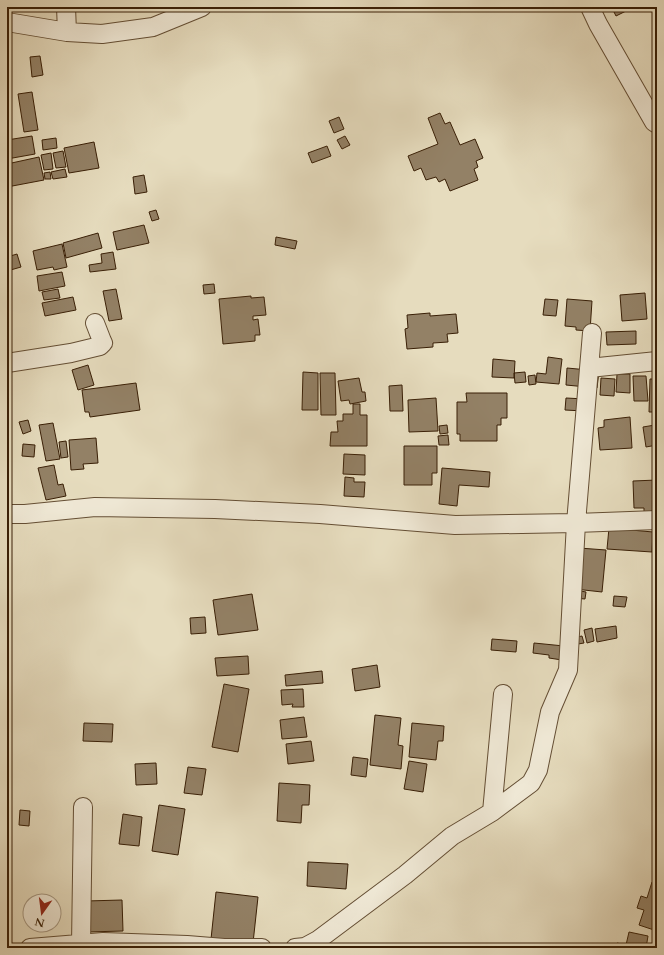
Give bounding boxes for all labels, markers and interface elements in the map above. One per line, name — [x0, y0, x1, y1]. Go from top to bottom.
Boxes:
north arrow — [22, 893, 62, 933]
text: N — [33, 914, 46, 931]

